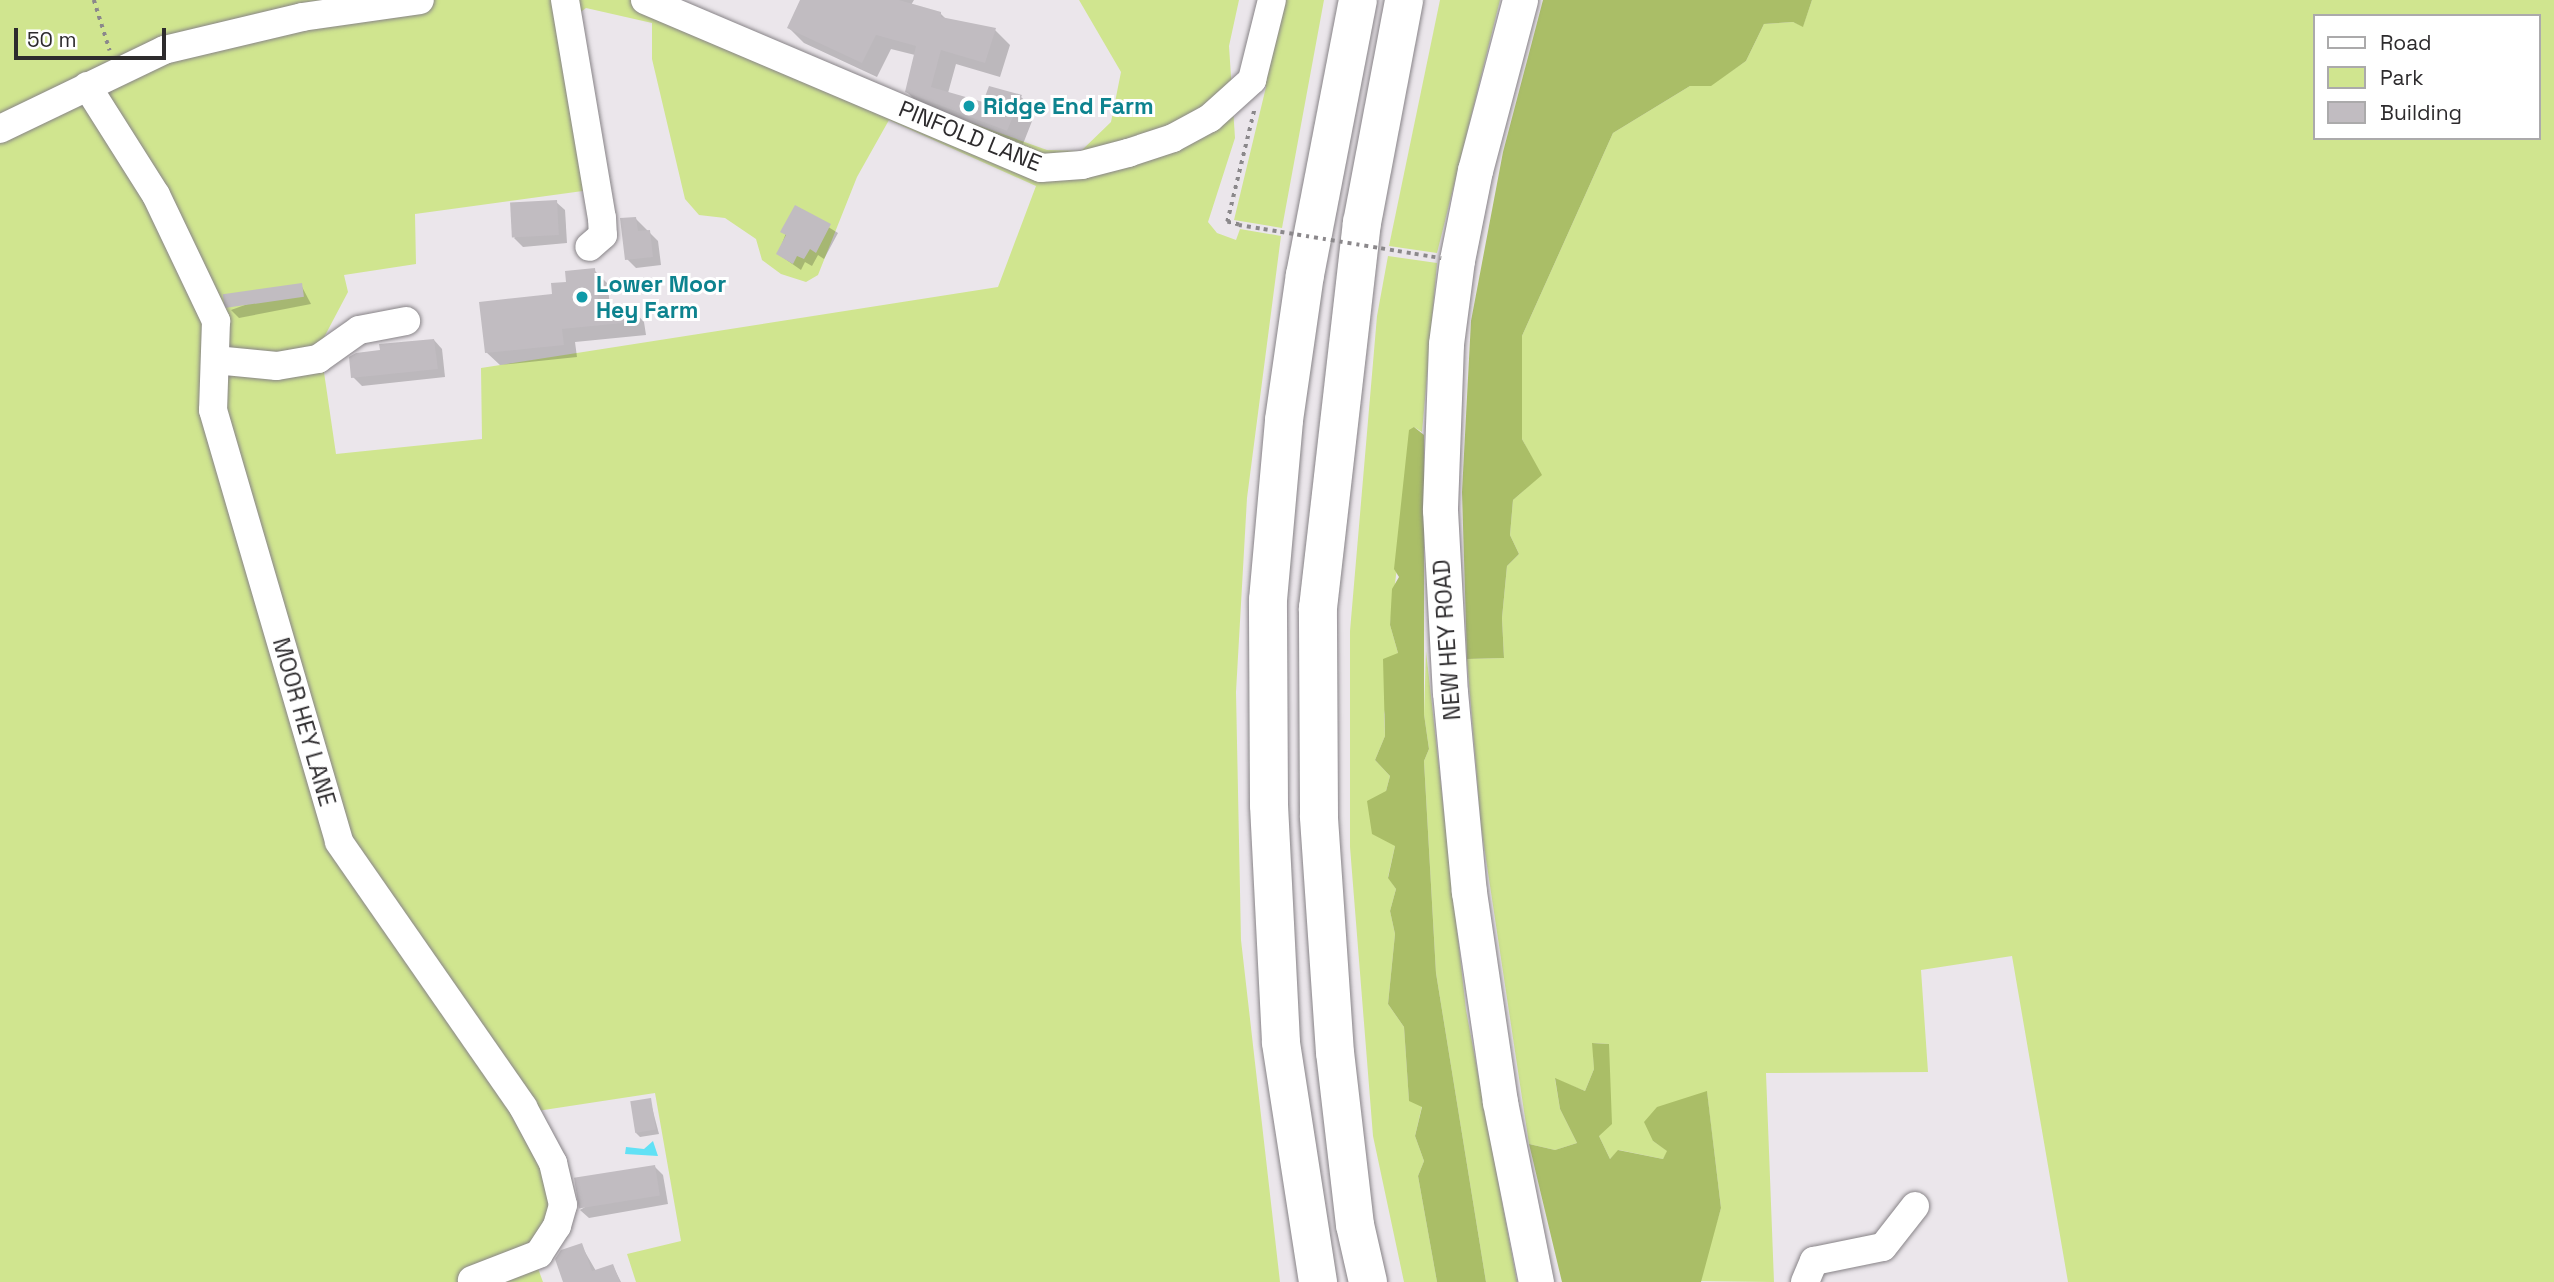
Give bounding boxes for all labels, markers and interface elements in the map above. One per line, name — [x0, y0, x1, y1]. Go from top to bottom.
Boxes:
scale bar — [18, 14, 170, 58]
legend — [2312, 14, 2540, 140]
text: 50 m — [27, 26, 77, 53]
text: Road — [2380, 29, 2432, 56]
text: Park — [2380, 64, 2424, 91]
place label: Ridge End Farm — [983, 92, 1154, 120]
street label: PINFOLD LANE — [895, 95, 1045, 177]
marker: Ridge End Farm — [961, 98, 977, 114]
text: Building — [2380, 99, 2462, 126]
place label: Lower Moor Hey Farm — [596, 270, 726, 324]
marker: Lower Moor Hey Farm — [574, 289, 590, 305]
street label: NEW HEY ROAD — [1428, 558, 1466, 722]
street label: MOOR HEY LANE — [267, 634, 341, 810]

